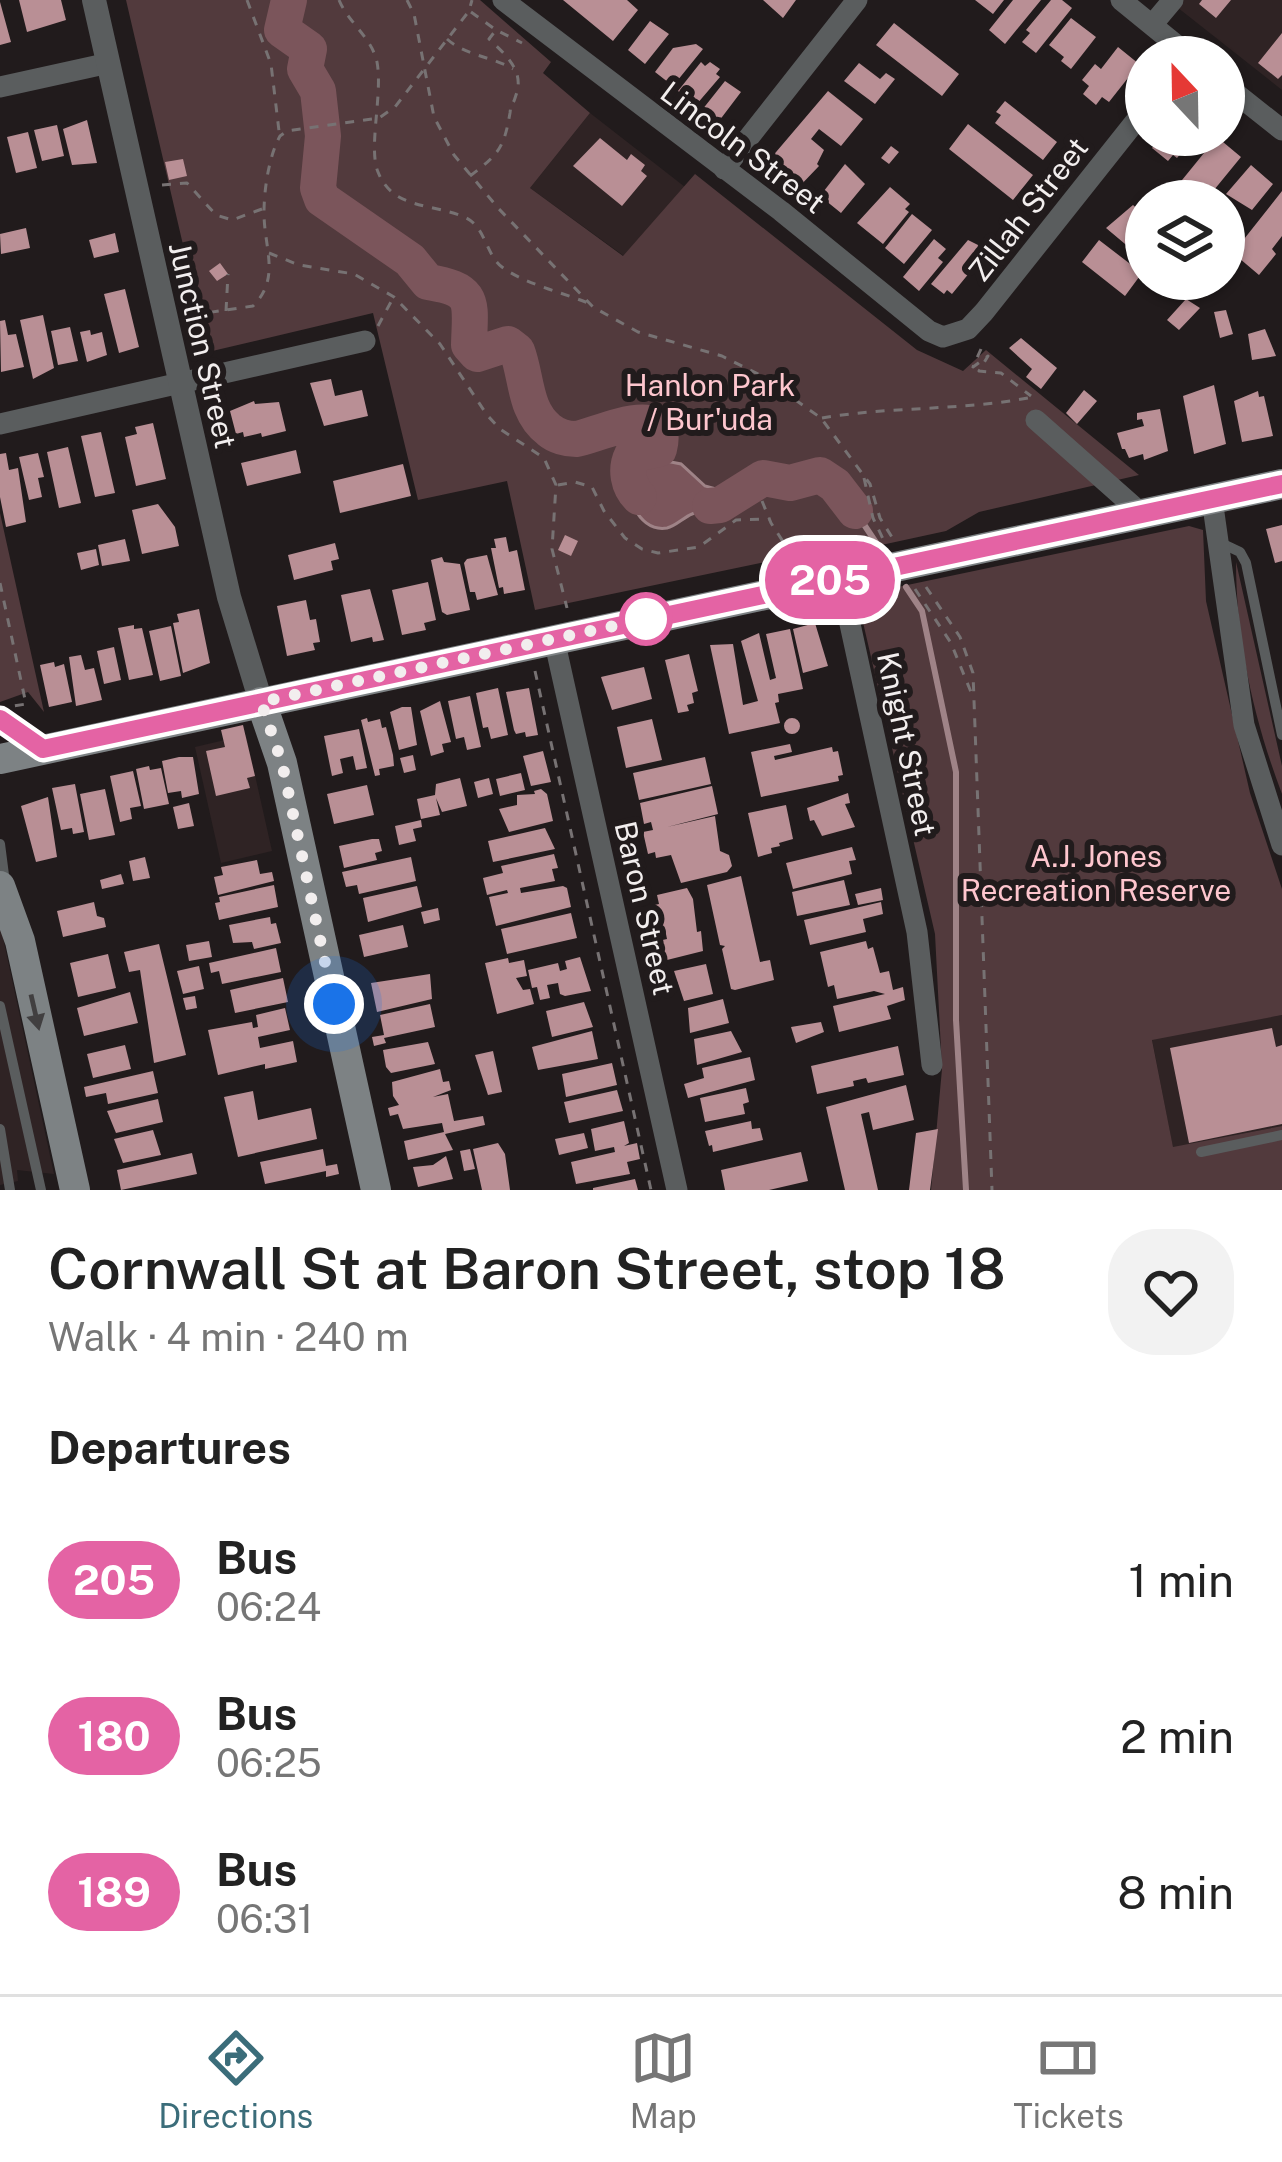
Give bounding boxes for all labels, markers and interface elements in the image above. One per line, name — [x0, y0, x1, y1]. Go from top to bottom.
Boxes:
north arrow — [1125, 36, 1245, 156]
map controls — [1125, 36, 1245, 300]
street label: Lincoln Street — [654, 73, 832, 221]
street label: Zillah Street — [961, 130, 1095, 288]
button: layers — [1125, 180, 1245, 300]
street label: Junction Street — [162, 238, 244, 452]
park label: Hanlon Park / Bur'uda — [625, 367, 795, 437]
line badge: 205 — [761, 541, 899, 619]
text: 205 — [789, 555, 871, 604]
unlabelled marker — [621, 594, 671, 644]
street label: Knight Street — [870, 649, 944, 839]
street label: Baron Street — [608, 818, 682, 998]
park label: A.J. Jones Recreation Reserve — [961, 838, 1231, 908]
your location — [304, 974, 364, 1034]
one-way arrow — [26, 994, 45, 1031]
button: heart — [1108, 1229, 1234, 1355]
text: Cornwall St at Baron Street, stop 18 — [48, 1235, 1006, 1302]
text: Walk · 4 min · 240 m — [48, 1314, 409, 1360]
text: Departures — [48, 1421, 291, 1474]
text: Bus — [216, 1531, 297, 1584]
text: 1 min — [1128, 1554, 1234, 1607]
text: 205 — [73, 1555, 155, 1604]
text: 06:24 — [216, 1584, 321, 1630]
text: Bus — [216, 1687, 297, 1740]
text: 2 min — [1120, 1710, 1234, 1763]
text: 180 — [77, 1711, 151, 1760]
text: 06:25 — [216, 1740, 322, 1786]
text: Bus — [216, 1843, 297, 1896]
text: 8 min — [1118, 1866, 1234, 1919]
text: 189 — [77, 1867, 151, 1916]
text: 06:31 — [216, 1896, 313, 1942]
tab: Directions — [158, 2025, 313, 2135]
tab: Map — [630, 2025, 697, 2135]
tab: Tickets — [1013, 2025, 1124, 2135]

